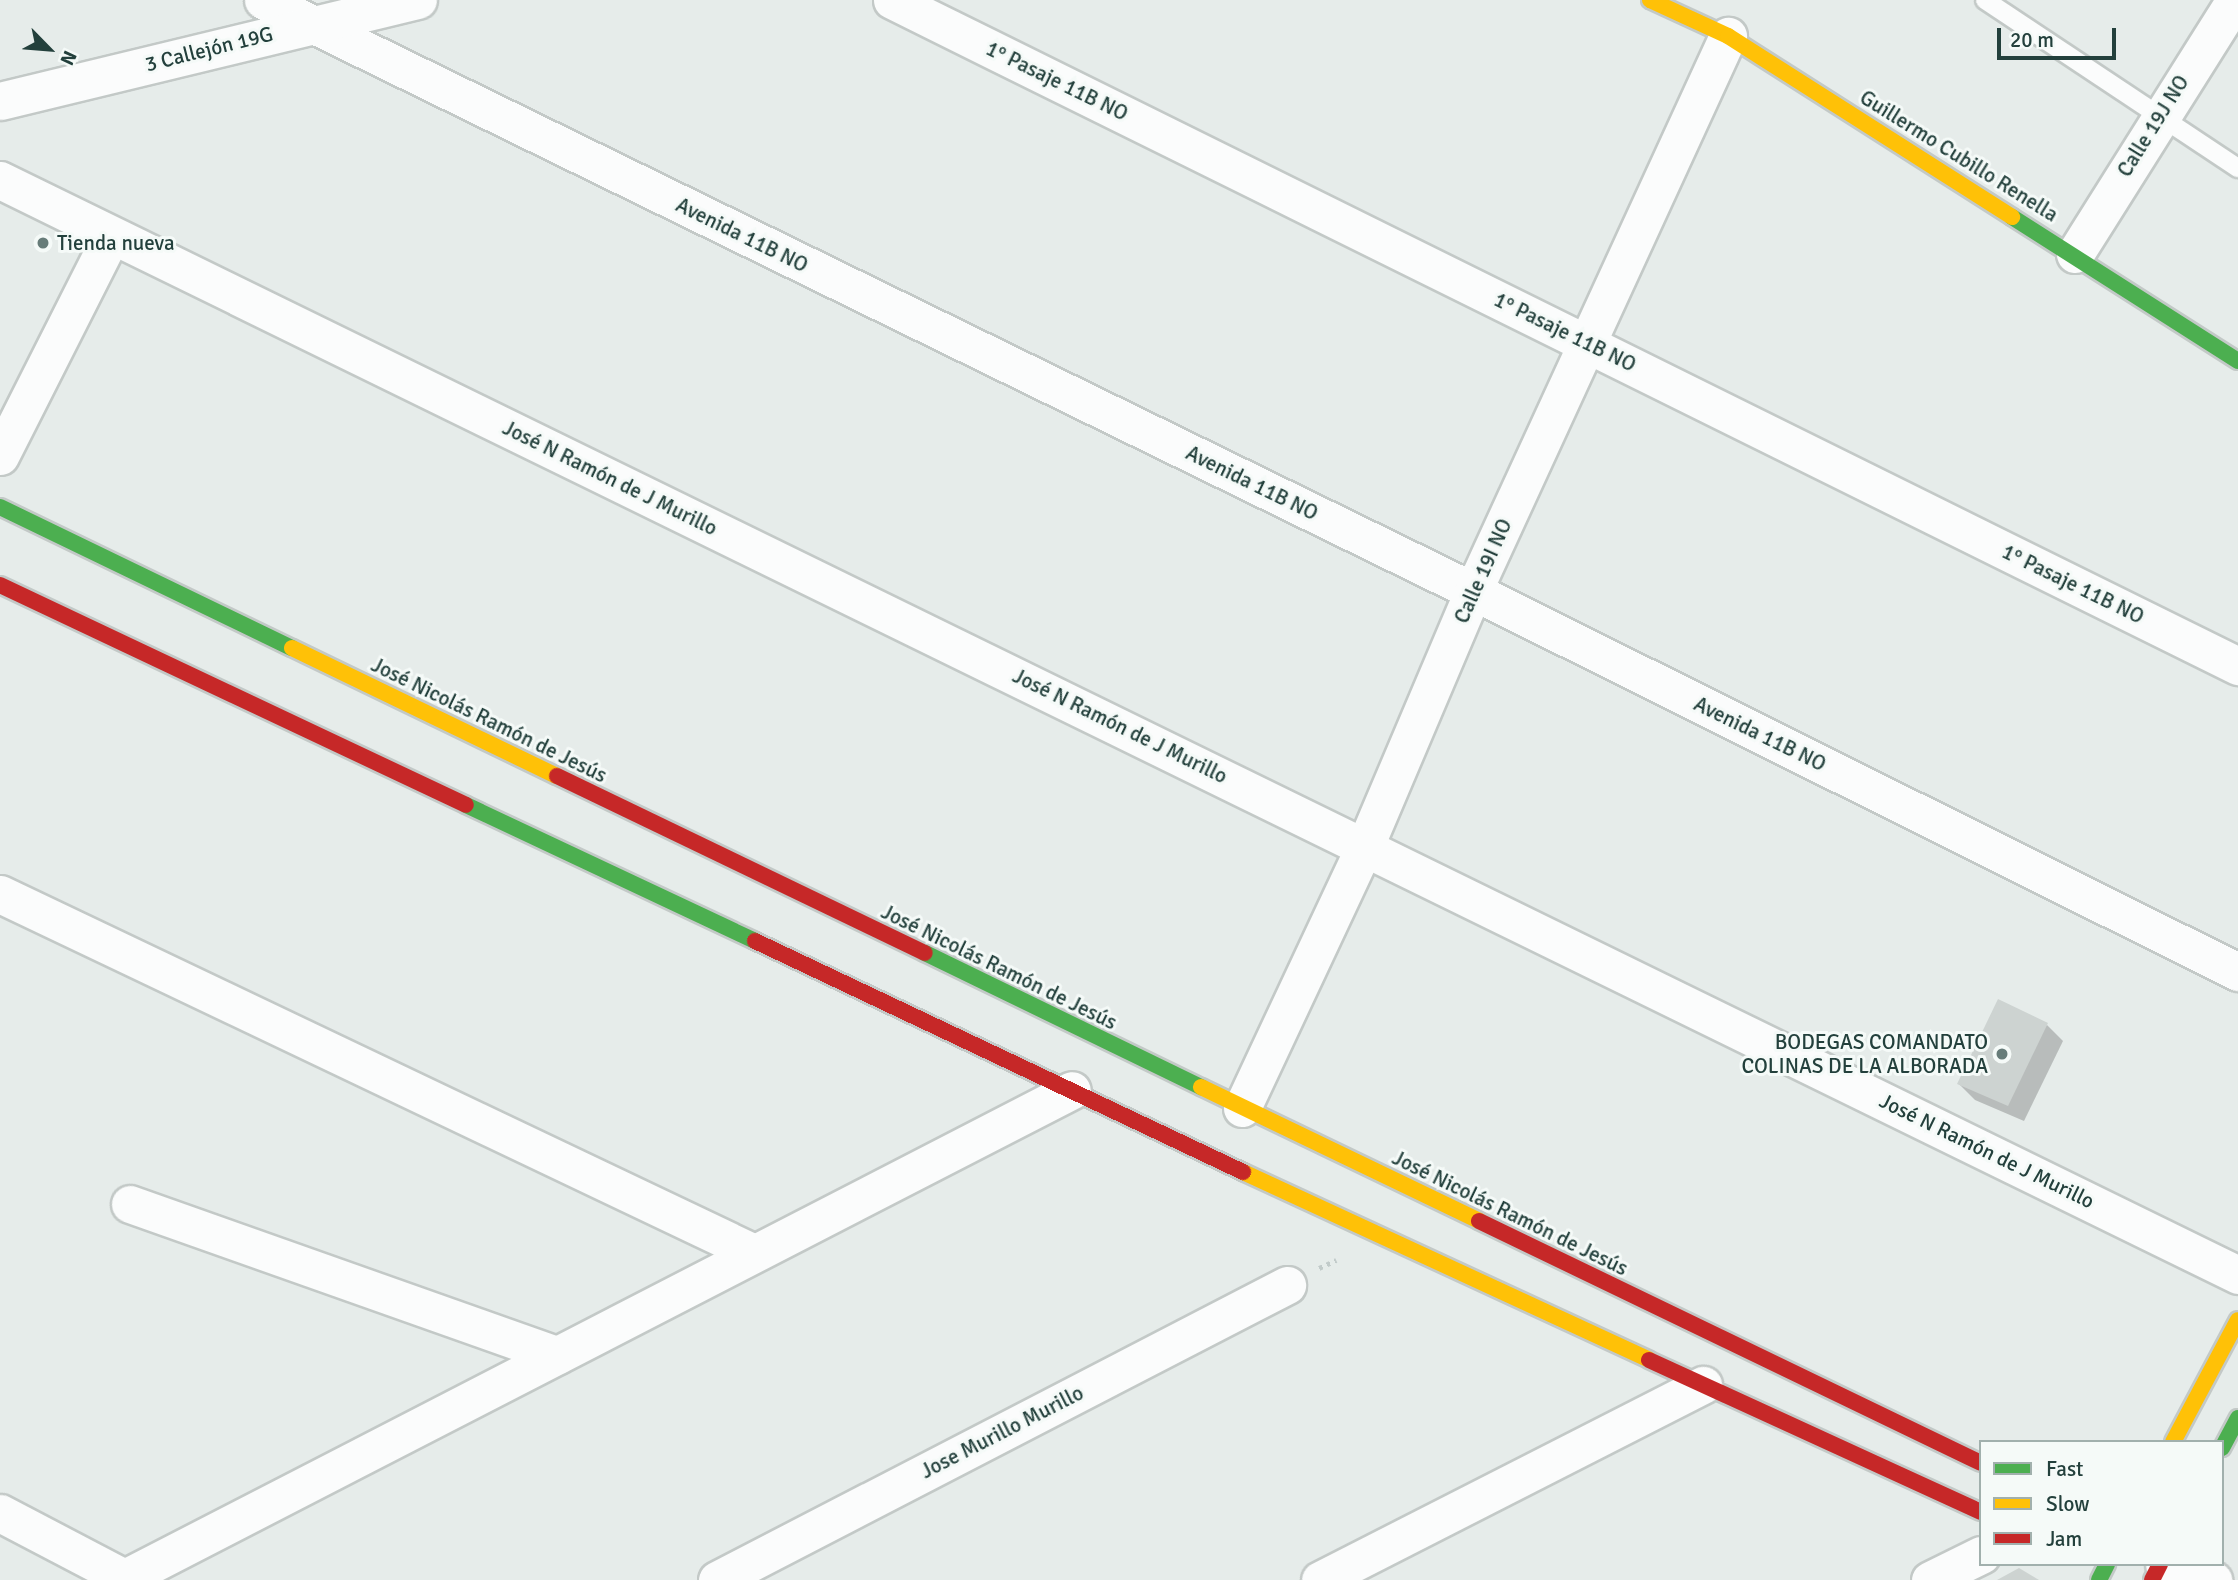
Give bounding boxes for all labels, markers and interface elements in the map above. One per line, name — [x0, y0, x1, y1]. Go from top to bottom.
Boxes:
north arrow — [14, 14, 84, 84]
scale bar — [2000, 14, 2119, 58]
street label: 3 Callejón 19G — [143, 21, 275, 77]
text: 20 m — [2010, 27, 2054, 53]
street label: 1° Pasaje 11B NO — [982, 36, 1132, 126]
text: N — [54, 47, 82, 69]
street label: Calle 19J NO — [2112, 71, 2194, 181]
street label: Guillermo Cubillo Renella — [1855, 85, 2063, 227]
street label: Avenida 11B NO — [672, 192, 812, 278]
place label: Tienda nueva — [57, 230, 175, 256]
marker: Tienda nueva — [35, 235, 51, 251]
street label: 1° Pasaje 11B NO — [1490, 287, 1640, 377]
street label: José N Ramón de J Murillo — [499, 415, 721, 541]
street label: Avenida 11B NO — [1182, 440, 1322, 526]
street label: Calle 19I NO — [1449, 515, 1517, 627]
street label: 1° Pasaje 11B NO — [1998, 539, 2148, 629]
street label: José Nicolás Ramón de Jesús — [367, 652, 611, 788]
street label: José N Ramón de J Murillo — [1009, 663, 1231, 789]
street label: Avenida 11B NO — [1690, 691, 1830, 777]
street label: José Nicolás Ramón de Jesús — [877, 899, 1121, 1035]
place label: BODEGAS COMANDATO COLINAS DE LA ALBORADA — [1741, 1029, 1988, 1079]
marker: BODEGAS COMANDATO COLINAS DE LA ALBORADA — [1994, 1046, 2010, 1062]
street label: José N Ramón de J Murillo — [1876, 1088, 2098, 1214]
street label: José Nicolás Ramón de Jesús — [1388, 1145, 1632, 1281]
street label: Jose Murillo Murillo — [916, 1380, 1088, 1484]
legend — [1979, 1440, 2224, 1566]
text: Fast — [2046, 1456, 2083, 1482]
text: Slow — [2046, 1491, 2090, 1517]
text: Jam — [2046, 1526, 2082, 1552]

